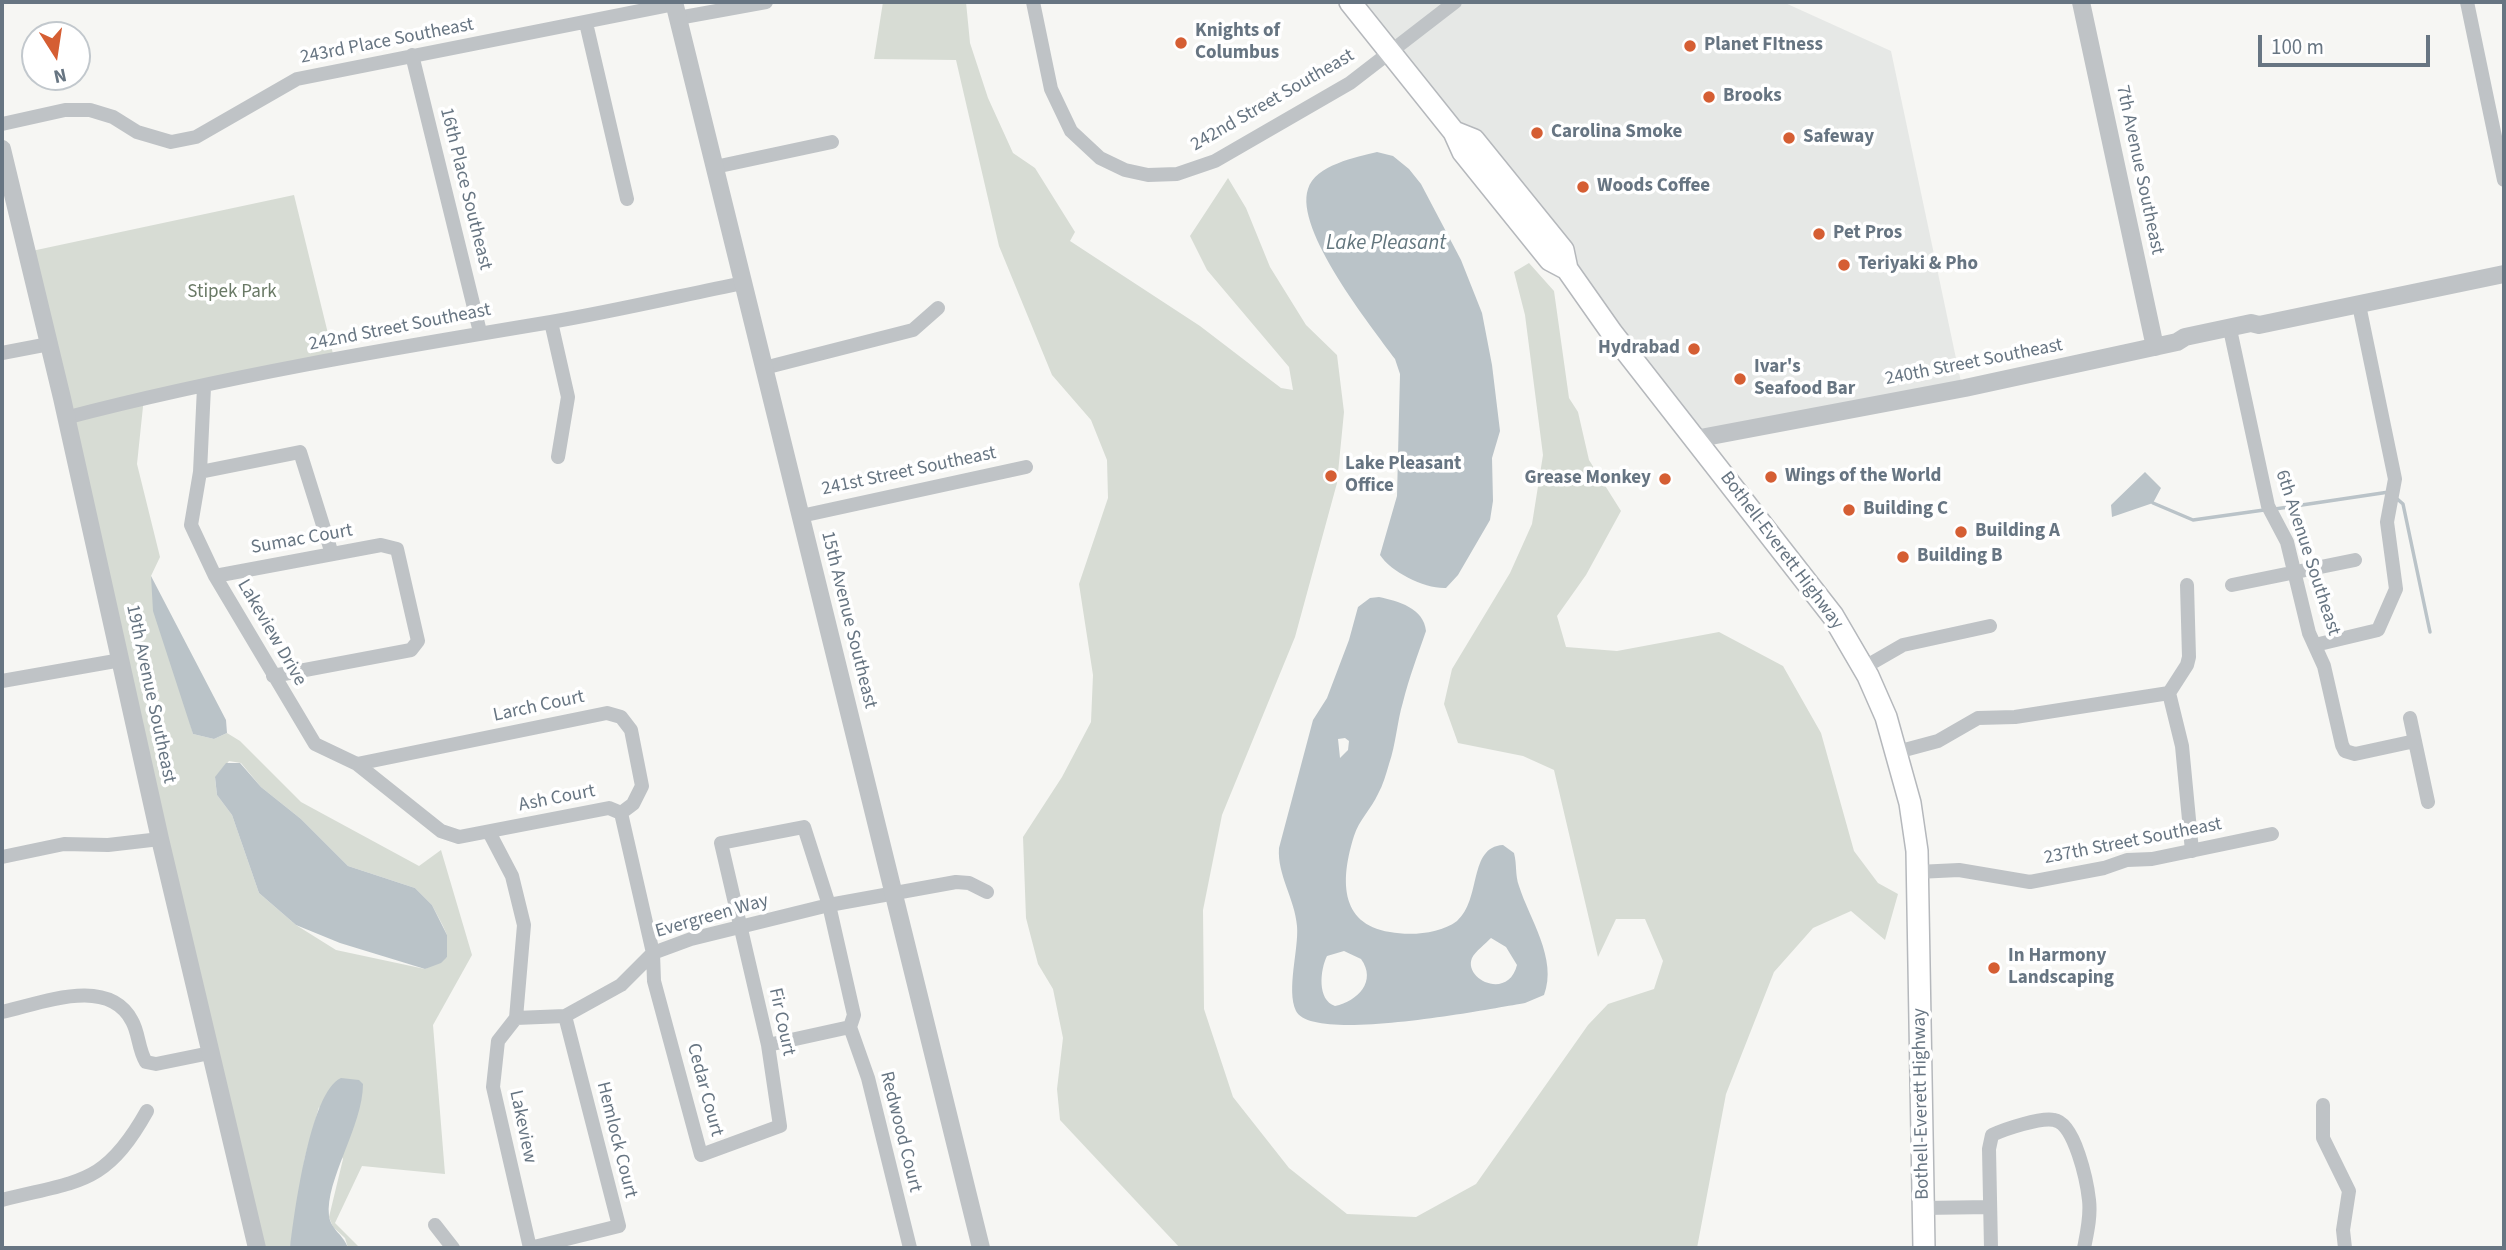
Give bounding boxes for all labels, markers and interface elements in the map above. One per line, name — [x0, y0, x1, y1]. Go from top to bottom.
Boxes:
street label: 243rd Place Southeast — [298, 14, 476, 70]
north arrow — [21, 21, 91, 91]
place label: Knights of Columbus — [1195, 21, 1280, 65]
scale bar — [2261, 21, 2432, 65]
text: 100 m — [2271, 32, 2324, 62]
marker: Knights of Columbus — [1173, 35, 1189, 51]
place label: Planet FItness — [1704, 35, 1823, 57]
marker: Planet FItness — [1682, 38, 1698, 54]
street label: 242nd Street Southeast — [1187, 45, 1359, 157]
text: N — [51, 61, 69, 90]
street label: 7th Avenue Southeast — [2110, 83, 2168, 257]
place label: Brooks — [1723, 86, 1782, 108]
marker: Brooks — [1701, 89, 1717, 105]
street label: 16th Place Southeast — [434, 106, 496, 272]
place label: Carolina Smoke — [1551, 122, 1682, 144]
marker: Carolina Smoke — [1529, 125, 1545, 141]
place label: Safeway — [1803, 127, 1874, 149]
marker: Safeway — [1781, 130, 1797, 146]
place label: Woods Coffee — [1597, 176, 1710, 198]
marker: Woods Coffee — [1575, 179, 1591, 195]
place label: Pet Pros — [1833, 223, 1902, 245]
marker: Pet Pros — [1811, 226, 1827, 242]
water label: Lake Pleasant — [1326, 231, 1446, 257]
place label: Teriyaki & Pho — [1858, 254, 1978, 276]
marker: Teriyaki & Pho — [1836, 257, 1852, 273]
park label: Stipek Park — [187, 282, 277, 304]
street label: 242nd Street Southeast — [307, 299, 493, 357]
street label: 240th Street Southeast — [1883, 335, 2065, 391]
place label: Hydrabad — [1598, 338, 1680, 360]
marker: Hydrabad — [1686, 341, 1702, 357]
place label: Ivar's Seafood Bar — [1754, 357, 1855, 401]
marker: Ivar's Seafood Bar — [1732, 371, 1748, 387]
street label: 241st Street Southeast — [820, 442, 998, 502]
place label: Lake Pleasant Office — [1345, 454, 1461, 498]
place label: Wings of the World — [1785, 466, 1941, 488]
street label: 6th Avenue Southeast — [2269, 467, 2345, 639]
marker: Lake Pleasant Office — [1323, 468, 1339, 484]
place label: Grease Monkey — [1524, 468, 1651, 490]
street label: Bothell-Everett Highway — [1714, 468, 1848, 634]
marker: Wings of the World — [1763, 469, 1779, 485]
marker: Grease Monkey — [1657, 471, 1673, 487]
place label: Building C — [1863, 499, 1948, 521]
marker: Building C — [1841, 502, 1857, 518]
street label: Sumac Court — [249, 520, 355, 560]
place label: Building A — [1975, 521, 2060, 543]
marker: Building A — [1953, 524, 1969, 540]
street label: 15th Avenue Southeast — [815, 529, 881, 711]
place label: Building B — [1917, 546, 2002, 568]
marker: Building B — [1895, 549, 1911, 565]
street label: Lakeview Drive — [231, 576, 311, 690]
street label: 19th Avenue Southeast — [120, 603, 180, 785]
street label: Larch Court — [491, 686, 587, 728]
street label: Ash Court — [517, 780, 597, 818]
street label: 237th Street Southeast — [2042, 814, 2224, 870]
street label: Evergreen Way — [653, 890, 771, 944]
place label: In Harmony Landscaping — [2008, 946, 2114, 990]
marker: In Harmony Landscaping — [1986, 960, 2002, 976]
street label: Fir Court — [763, 986, 799, 1058]
street label: Bothell-Everett Highway — [1909, 1008, 1935, 1200]
street label: Cedar Court — [681, 1041, 727, 1139]
street label: Redwood Court — [874, 1069, 926, 1195]
street label: Hemlock Court — [591, 1079, 641, 1201]
street label: Lakeview — [503, 1088, 541, 1166]

